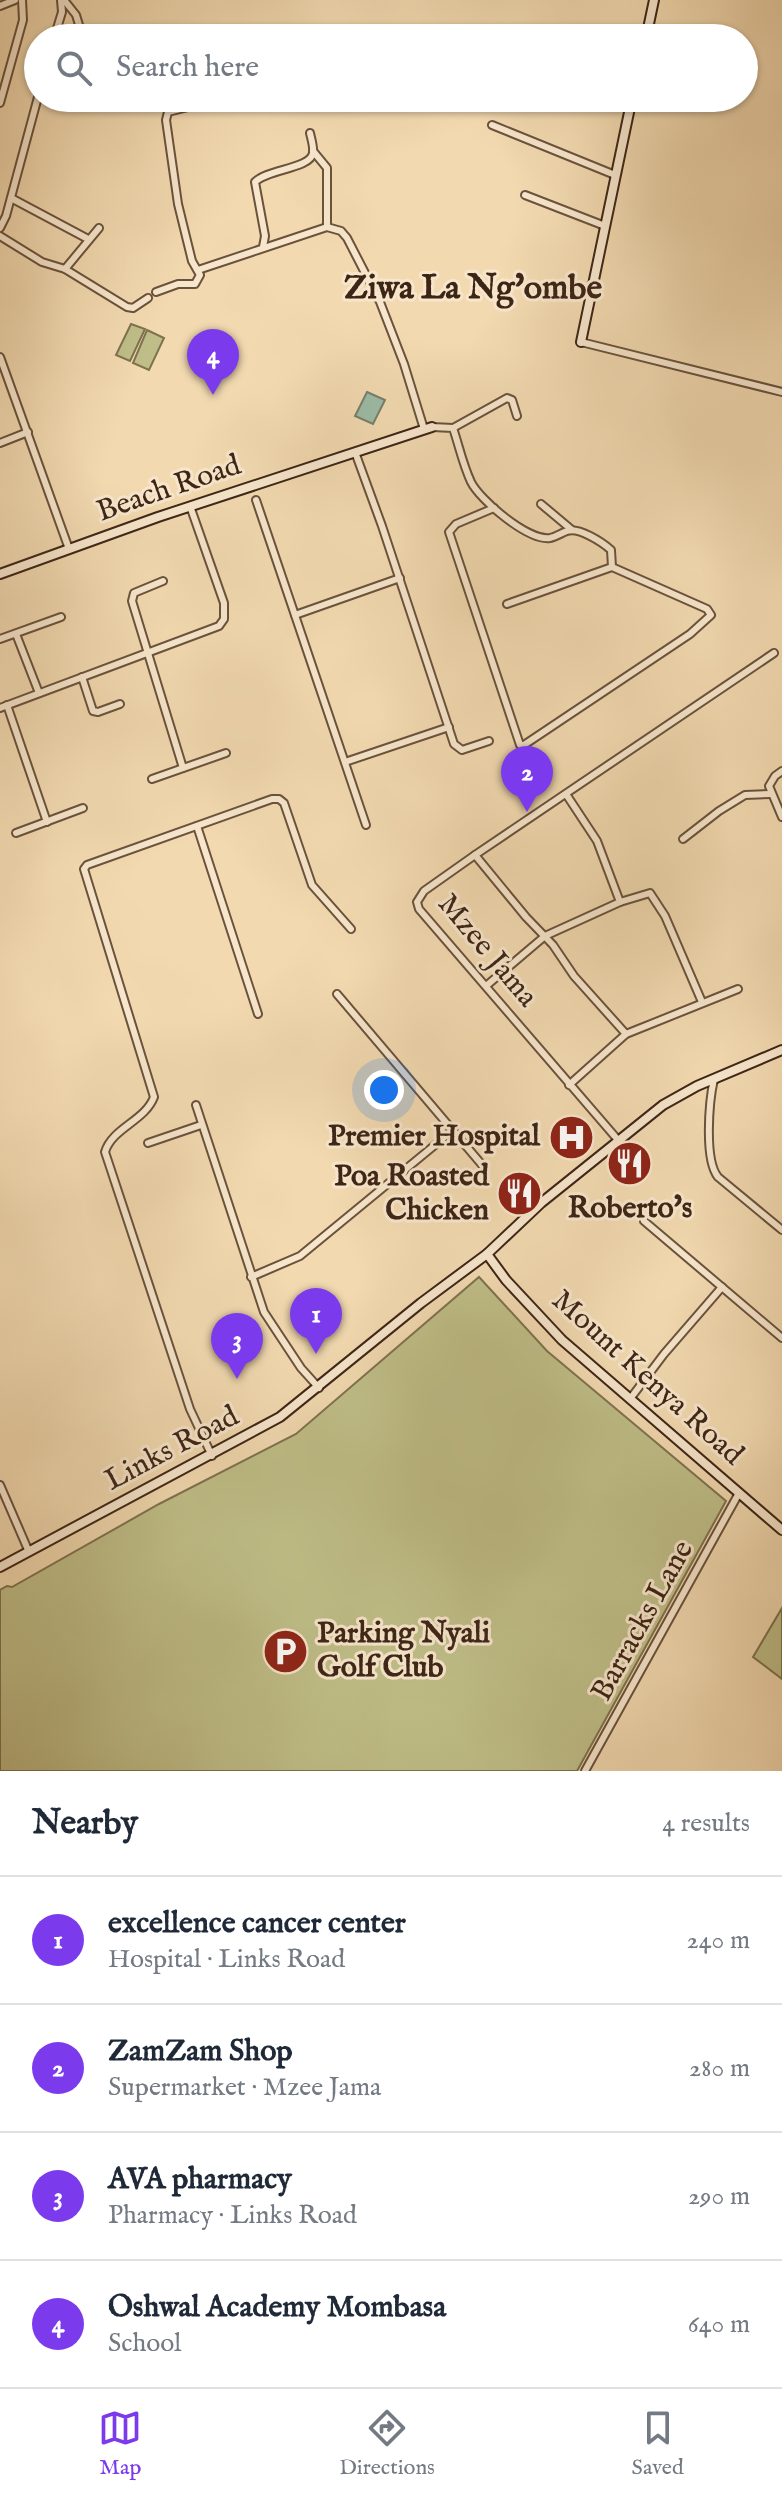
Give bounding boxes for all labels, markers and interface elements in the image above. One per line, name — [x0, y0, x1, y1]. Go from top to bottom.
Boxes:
search box — [24, 24, 758, 112]
icon: search — [52, 46, 96, 90]
text: Search here — [116, 49, 259, 87]
district label: Ziwa La Ng'ombe — [344, 267, 602, 310]
pin: 4 — [187, 329, 239, 395]
street label: Beach Road — [92, 446, 247, 531]
pin: 2 — [501, 746, 553, 812]
street label: Mzee Jama — [428, 886, 546, 1016]
your location — [364, 1070, 404, 1110]
hospital icon: Premier Hospital — [547, 1113, 595, 1161]
place label: Premier Hospital — [328, 1118, 541, 1156]
restaurant icon: Roberto's — [606, 1139, 654, 1187]
place label: Poa Roasted Chicken — [334, 1158, 490, 1230]
restaurant icon: Poa Roasted Chicken — [496, 1170, 544, 1218]
place label: Roberto's — [568, 1190, 692, 1228]
street label: Mount Kenya Road — [543, 1282, 752, 1475]
pin: 1 — [290, 1288, 342, 1354]
pin: 3 — [211, 1313, 263, 1379]
street label: Links Road — [98, 1397, 246, 1500]
street label: Barracks Lane — [583, 1534, 703, 1708]
place label: Parking Nyali Golf Club — [317, 1615, 490, 1687]
parking icon: Parking Nyali Golf Club — [262, 1627, 310, 1675]
text: Nearby — [32, 1802, 138, 1845]
text: 4 results — [662, 1807, 750, 1840]
text: excellence cancer center — [108, 1905, 406, 1943]
text: 1 — [53, 1924, 63, 1957]
text: 240 m — [687, 1924, 750, 1957]
text: Hospital · Links Road — [108, 1943, 345, 1976]
text: ZamZam Shop — [108, 2033, 293, 2071]
text: 2 — [52, 2052, 64, 2085]
text: 280 m — [689, 2052, 750, 2085]
text: Supermarket · Mzee Jama — [108, 2071, 381, 2104]
text: AVA pharmacy — [108, 2161, 292, 2199]
text: 3 — [53, 2180, 63, 2213]
text: 290 m — [688, 2180, 750, 2213]
text: Pharmacy · Links Road — [108, 2199, 357, 2232]
text: Oshwal Academy Mombasa — [108, 2289, 446, 2327]
text: 4 — [52, 2308, 64, 2341]
text: 640 m — [688, 2308, 750, 2341]
text: School — [108, 2327, 181, 2360]
tab: Map — [98, 2406, 142, 2482]
tab: Directions — [339, 2406, 435, 2482]
tab: Saved — [632, 2406, 684, 2482]

